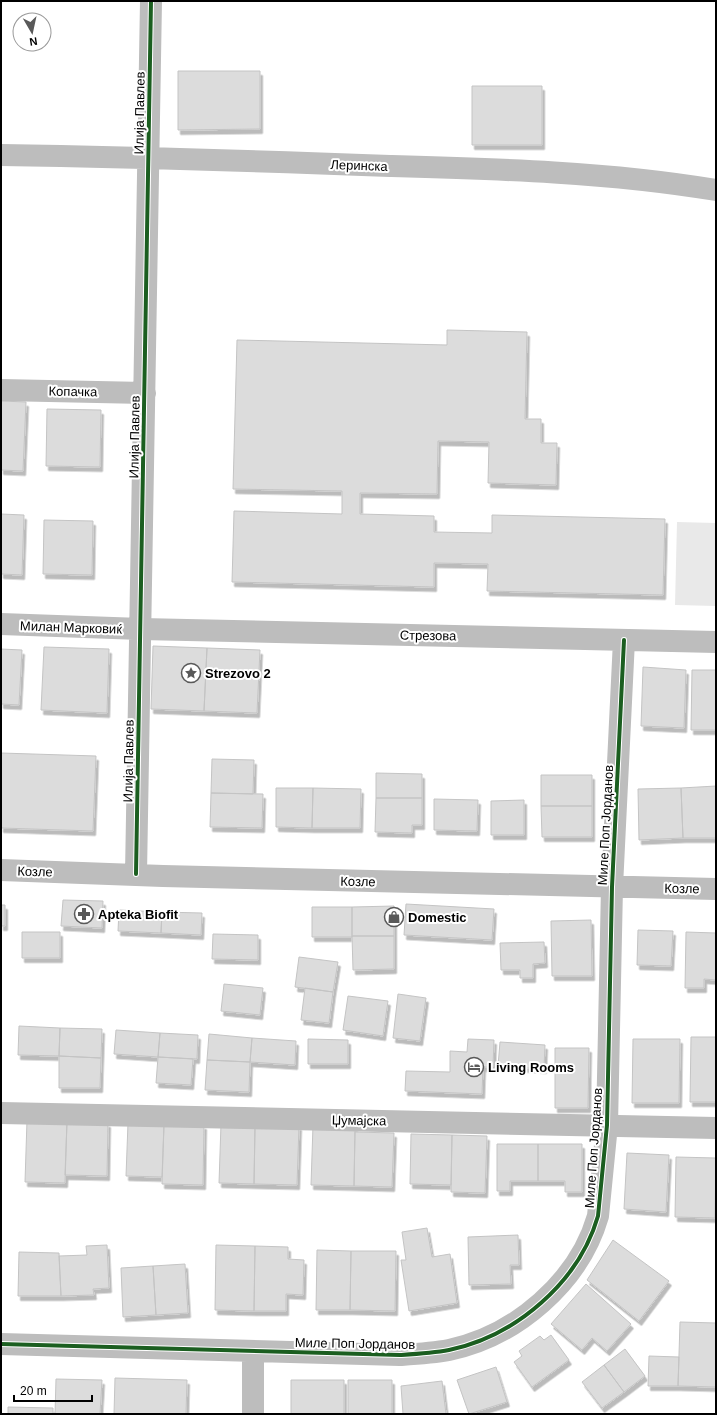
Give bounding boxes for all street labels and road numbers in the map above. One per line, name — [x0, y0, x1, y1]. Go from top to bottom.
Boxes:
street label: Илија Павлев — [131, 71, 148, 155]
street label: Леринска — [330, 157, 389, 174]
street label: Копачка — [48, 384, 98, 399]
street label: Илија Павлев — [126, 395, 143, 479]
street label: Милан Марковиќ — [20, 618, 123, 637]
street label: Стрезова — [400, 628, 457, 644]
street label: Илија Павлев — [120, 719, 137, 803]
street label: Миле Поп Јорданов — [595, 764, 616, 886]
street label: Козле — [17, 863, 53, 880]
street label: Козле — [340, 874, 376, 889]
street label: Козле — [664, 881, 700, 896]
street label: Миле Поп Јорданов — [582, 1087, 605, 1209]
street label: Џумајска — [332, 1113, 387, 1128]
street label: Миле Поп Јорданов — [295, 1335, 415, 1352]

